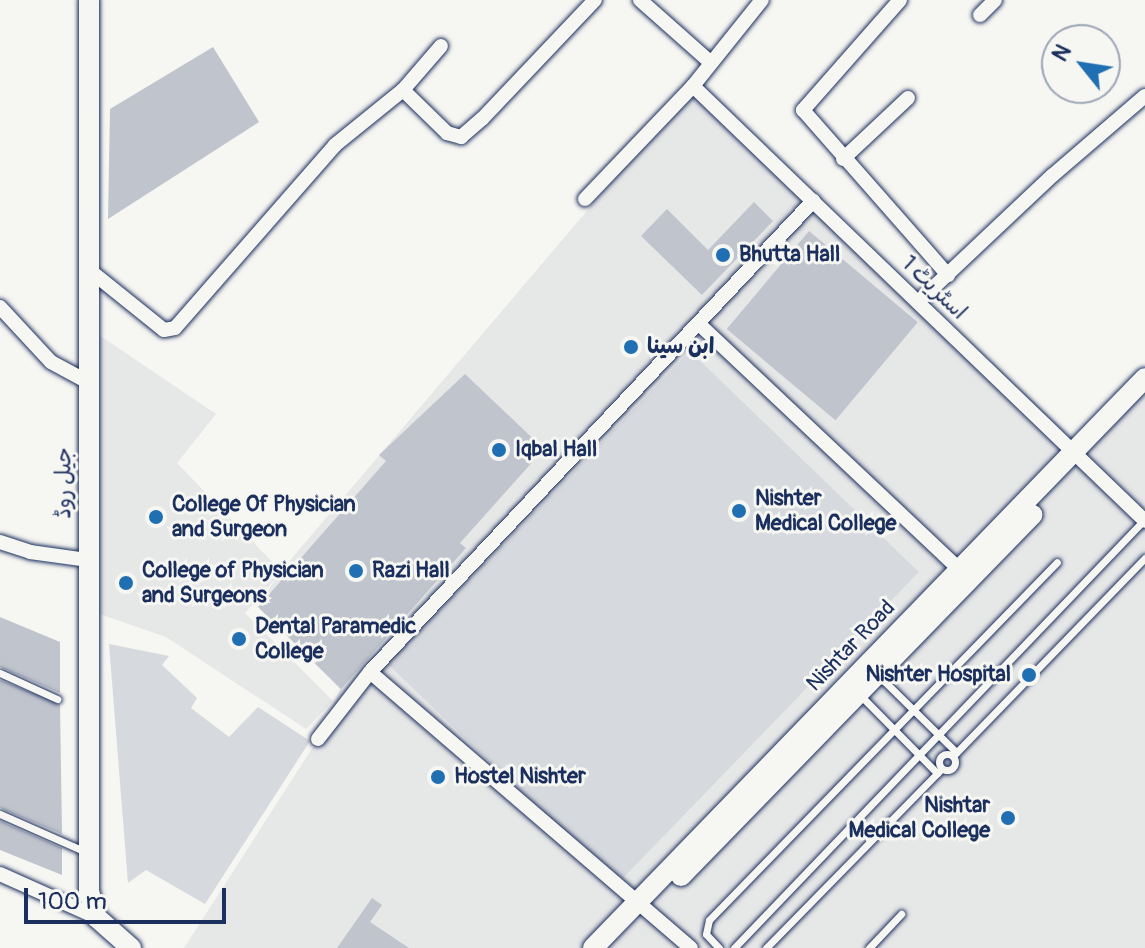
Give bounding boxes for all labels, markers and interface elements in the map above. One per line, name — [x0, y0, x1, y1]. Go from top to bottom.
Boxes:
north arrow — [1041, 24, 1121, 104]
text: N — [1046, 40, 1078, 66]
place label: Bhutta Hall — [739, 242, 840, 268]
marker: Bhutta Hall — [714, 246, 732, 264]
street label: اسٹریٹ 1 — [896, 251, 972, 325]
place label: ابن سینا — [647, 334, 714, 360]
marker: ابن سینا — [622, 338, 640, 356]
place label: Iqbal Hall — [515, 437, 597, 463]
marker: Iqbal Hall — [490, 441, 508, 459]
street label: جیل روڈ — [51, 447, 77, 519]
place label: Nishter Medical College — [755, 485, 896, 536]
place label: College Of Physician and Surgeon — [172, 491, 356, 542]
marker: Nishter Medical College — [730, 502, 748, 520]
marker: College Of Physician and Surgeon — [147, 508, 165, 526]
place label: College of Physician and Surgeons — [142, 557, 324, 608]
place label: Razi Hall — [372, 558, 450, 584]
marker: Razi Hall — [347, 562, 365, 580]
marker: College of Physician and Surgeons — [117, 574, 135, 592]
street label: Nishtar Road — [801, 595, 901, 697]
place label: Dental Paramedic College — [255, 613, 416, 664]
marker: Dental Paramedic College — [230, 630, 248, 648]
place label: Nishter Hospital — [866, 662, 1011, 688]
marker: Nishter Hospital — [1018, 664, 1040, 686]
place label: Hostel Nishter — [454, 764, 586, 790]
marker: Hostel Nishter — [429, 768, 447, 786]
place label: Nishtar Medical College — [849, 792, 990, 844]
marker: Nishtar Medical College — [997, 807, 1019, 829]
scale bar — [28, 872, 230, 922]
text: 100 m — [38, 887, 107, 916]

